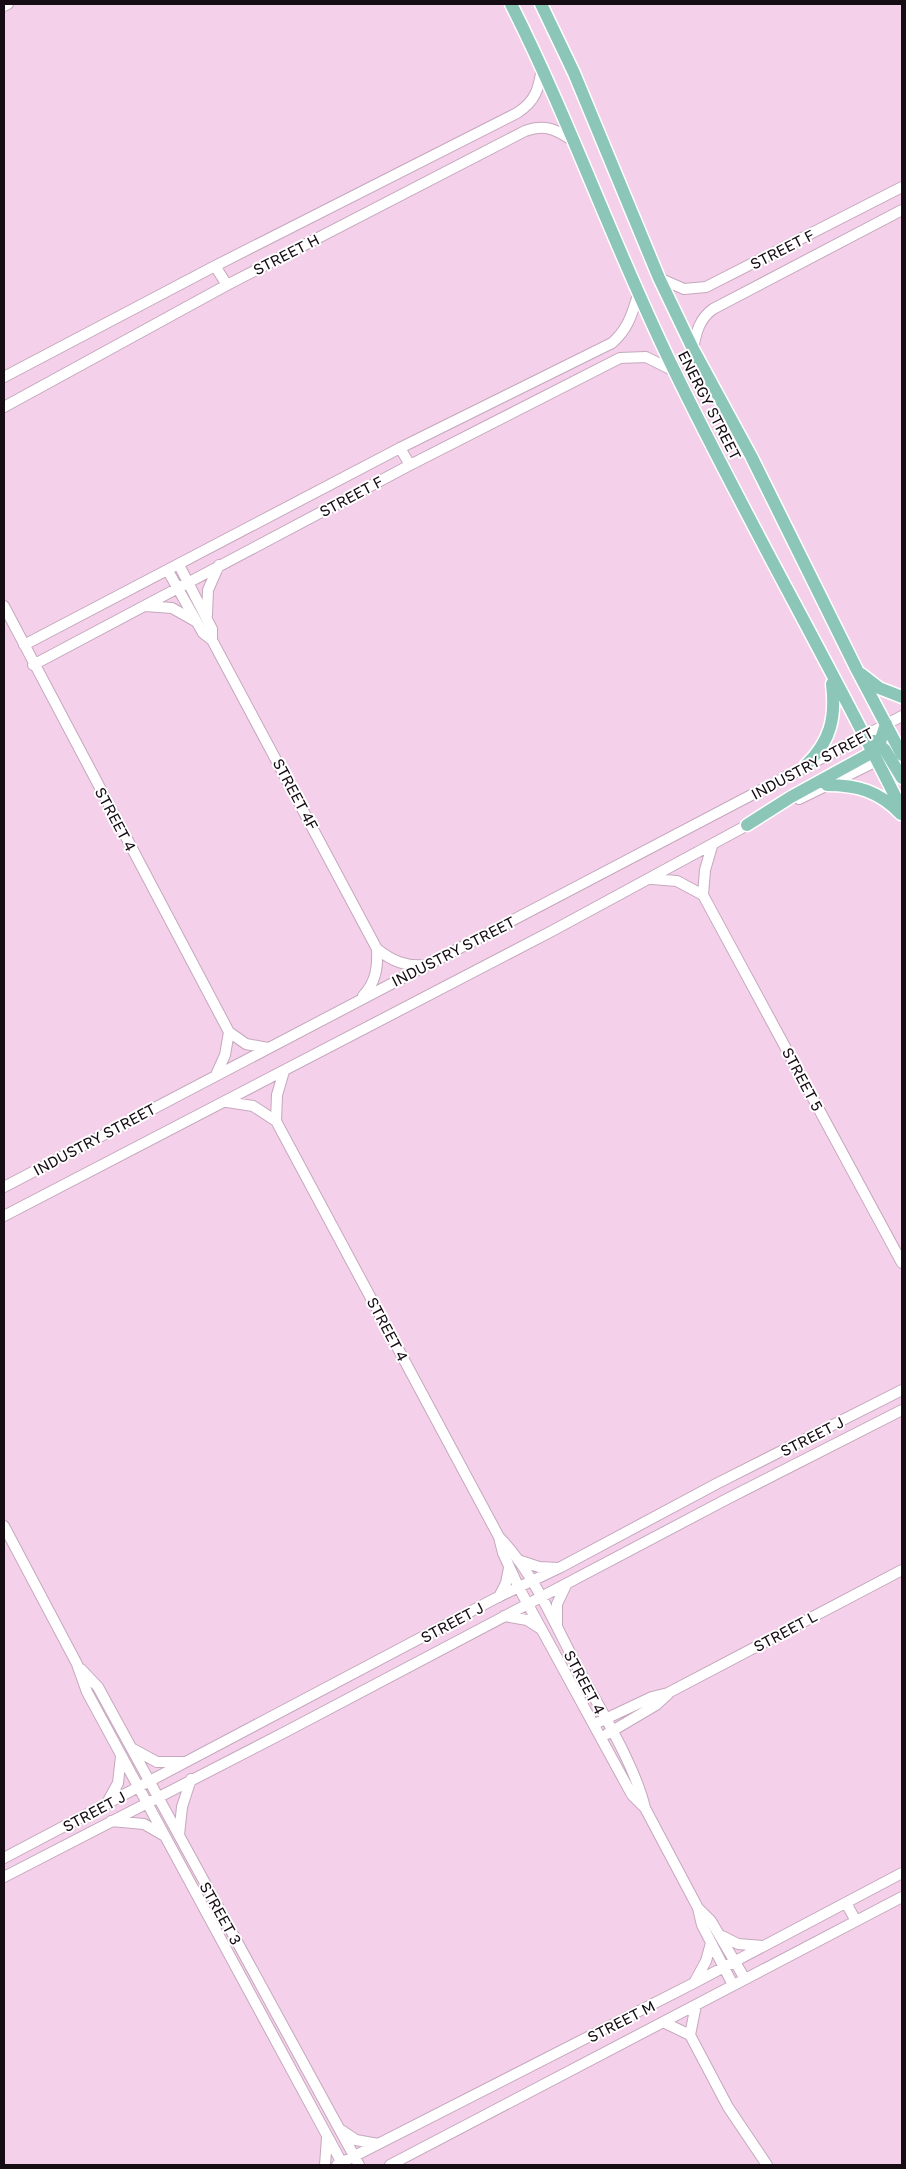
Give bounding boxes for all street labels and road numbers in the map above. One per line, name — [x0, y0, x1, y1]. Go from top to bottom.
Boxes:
street label: STREET F — [747, 225, 817, 273]
street label: STREET H — [250, 230, 322, 278]
street label: ENERGY STREET — [675, 347, 745, 463]
street label: STREET F — [316, 472, 386, 520]
street label: INDUSTRY STREET — [748, 723, 876, 803]
street label: STREET 4F — [270, 755, 322, 833]
street label: STREET 4 — [92, 784, 140, 854]
street label: INDUSTRY STREET — [388, 912, 518, 990]
street label: STREET 5 — [779, 1044, 827, 1114]
street label: INDUSTRY STREET — [30, 1099, 158, 1179]
street label: STREET 4 — [364, 1294, 412, 1364]
street label: STREET J — [777, 1412, 847, 1460]
street label: STREET J — [417, 1598, 487, 1646]
street label: STREET L — [750, 1607, 820, 1655]
street label: STREET 4 — [561, 1647, 609, 1717]
street label: STREET J — [59, 1787, 129, 1835]
street label: STREET 3 — [196, 1878, 246, 1948]
street label: STREET M — [584, 1996, 658, 2046]

